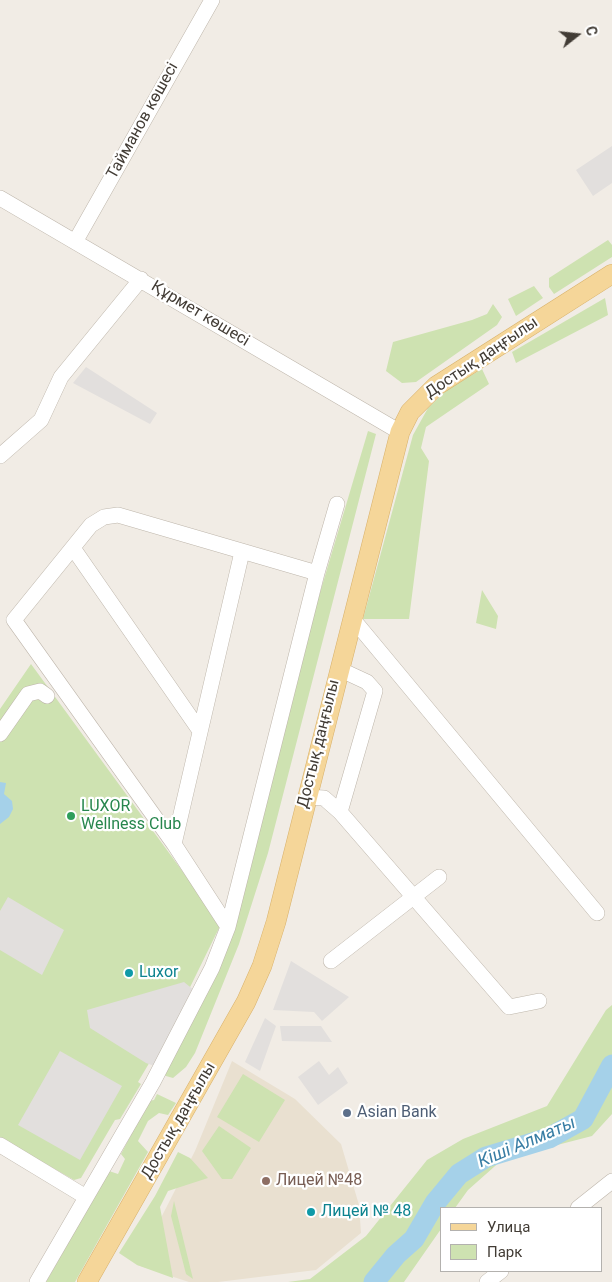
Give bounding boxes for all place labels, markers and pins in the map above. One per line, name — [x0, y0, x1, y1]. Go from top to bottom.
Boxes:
place label: LUXOR Wellness Club — [81, 797, 181, 835]
marker: LUXOR Wellness Club — [65, 810, 77, 822]
place label: Luxor — [139, 963, 178, 983]
marker: Luxor — [123, 967, 135, 979]
place label: Asian Bank — [357, 1103, 437, 1123]
marker: Asian Bank — [341, 1107, 353, 1119]
place label: Лицей №48 — [276, 1171, 362, 1191]
marker: Лицей №48 — [260, 1175, 272, 1187]
place label: Лицей № 48 — [321, 1202, 411, 1222]
marker: Лицей № 48 — [305, 1206, 317, 1218]

